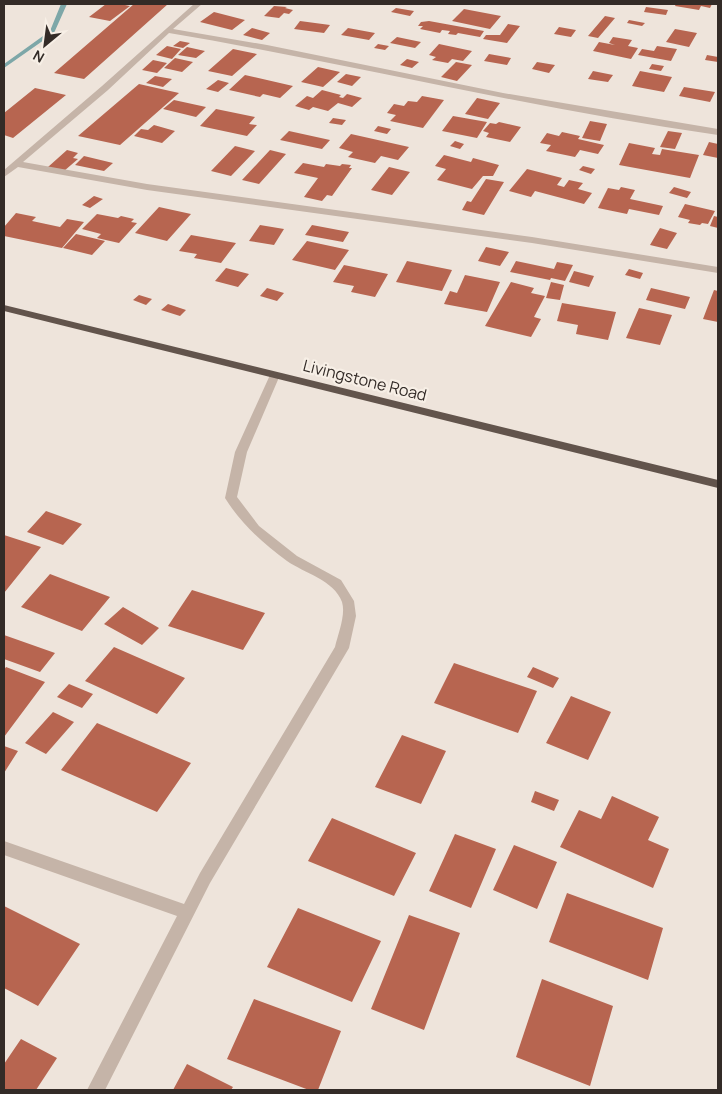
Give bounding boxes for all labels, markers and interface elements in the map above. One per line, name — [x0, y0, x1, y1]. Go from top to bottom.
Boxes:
north arrow — [20, 20, 70, 70]
text: N — [29, 46, 47, 68]
street label: Livingstone Road — [301, 354, 429, 406]

